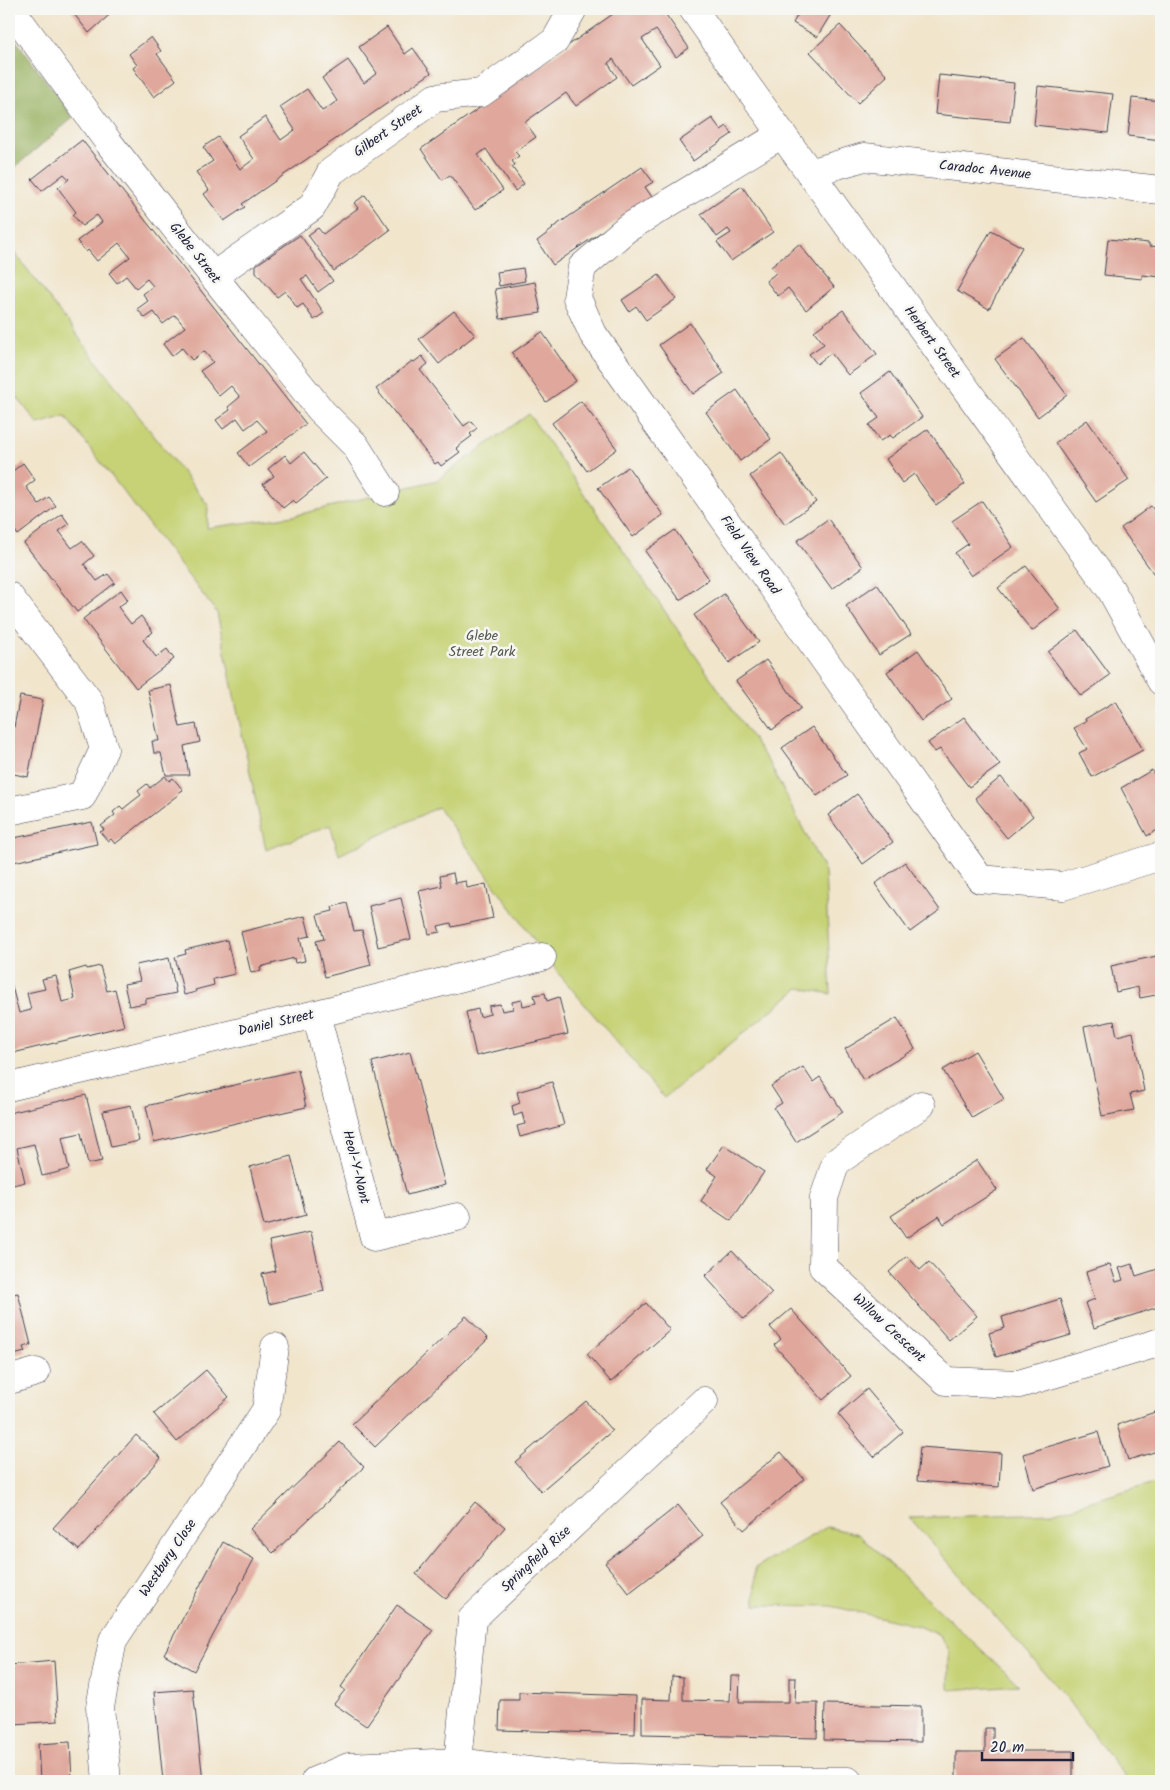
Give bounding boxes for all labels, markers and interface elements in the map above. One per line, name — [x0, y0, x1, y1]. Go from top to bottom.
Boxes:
street label: Gilbert Street — [349, 99, 428, 163]
street label: Caradoc Avenue — [938, 154, 1033, 186]
street label: Glebe Street — [164, 217, 227, 289]
street label: Herbert Street — [898, 301, 966, 383]
street label: Field View Road — [714, 511, 786, 600]
park label: Glebe Street Park — [449, 625, 516, 663]
street label: Daniel Street — [236, 1003, 317, 1042]
street label: Heol-Y-Nant — [336, 1128, 376, 1207]
street label: Willow Crescent — [847, 1288, 931, 1368]
street label: Westbury Close — [134, 1514, 203, 1601]
street label: Springfield Rise — [496, 1520, 577, 1598]
scale bar — [982, 1730, 1074, 1762]
text: 20 m — [990, 1736, 1024, 1760]

